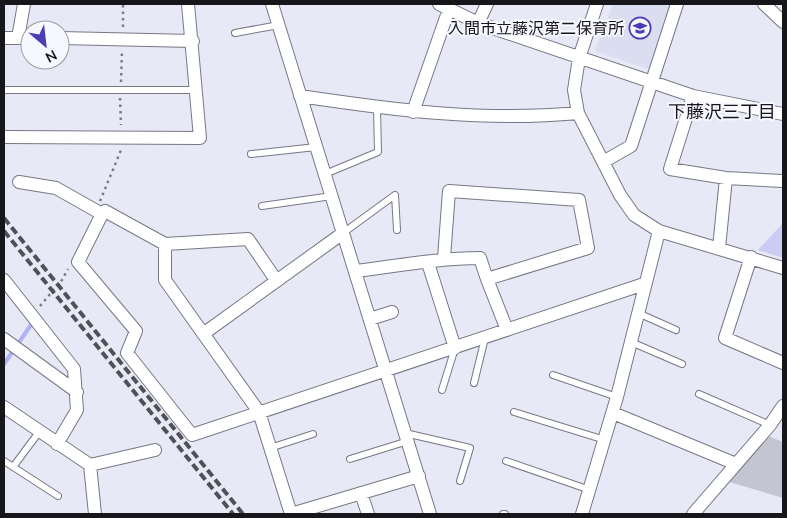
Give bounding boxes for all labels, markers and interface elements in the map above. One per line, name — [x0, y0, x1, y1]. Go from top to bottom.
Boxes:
school or university icon: 入間市立藤沢第二保育所 — [628, 16, 652, 40]
place label: 入間市立藤沢第二保育所 — [448, 18, 624, 40]
north arrow — [20, 20, 70, 70]
text: N — [42, 45, 60, 67]
district label: 下藤沢三丁目 — [668, 100, 776, 124]

